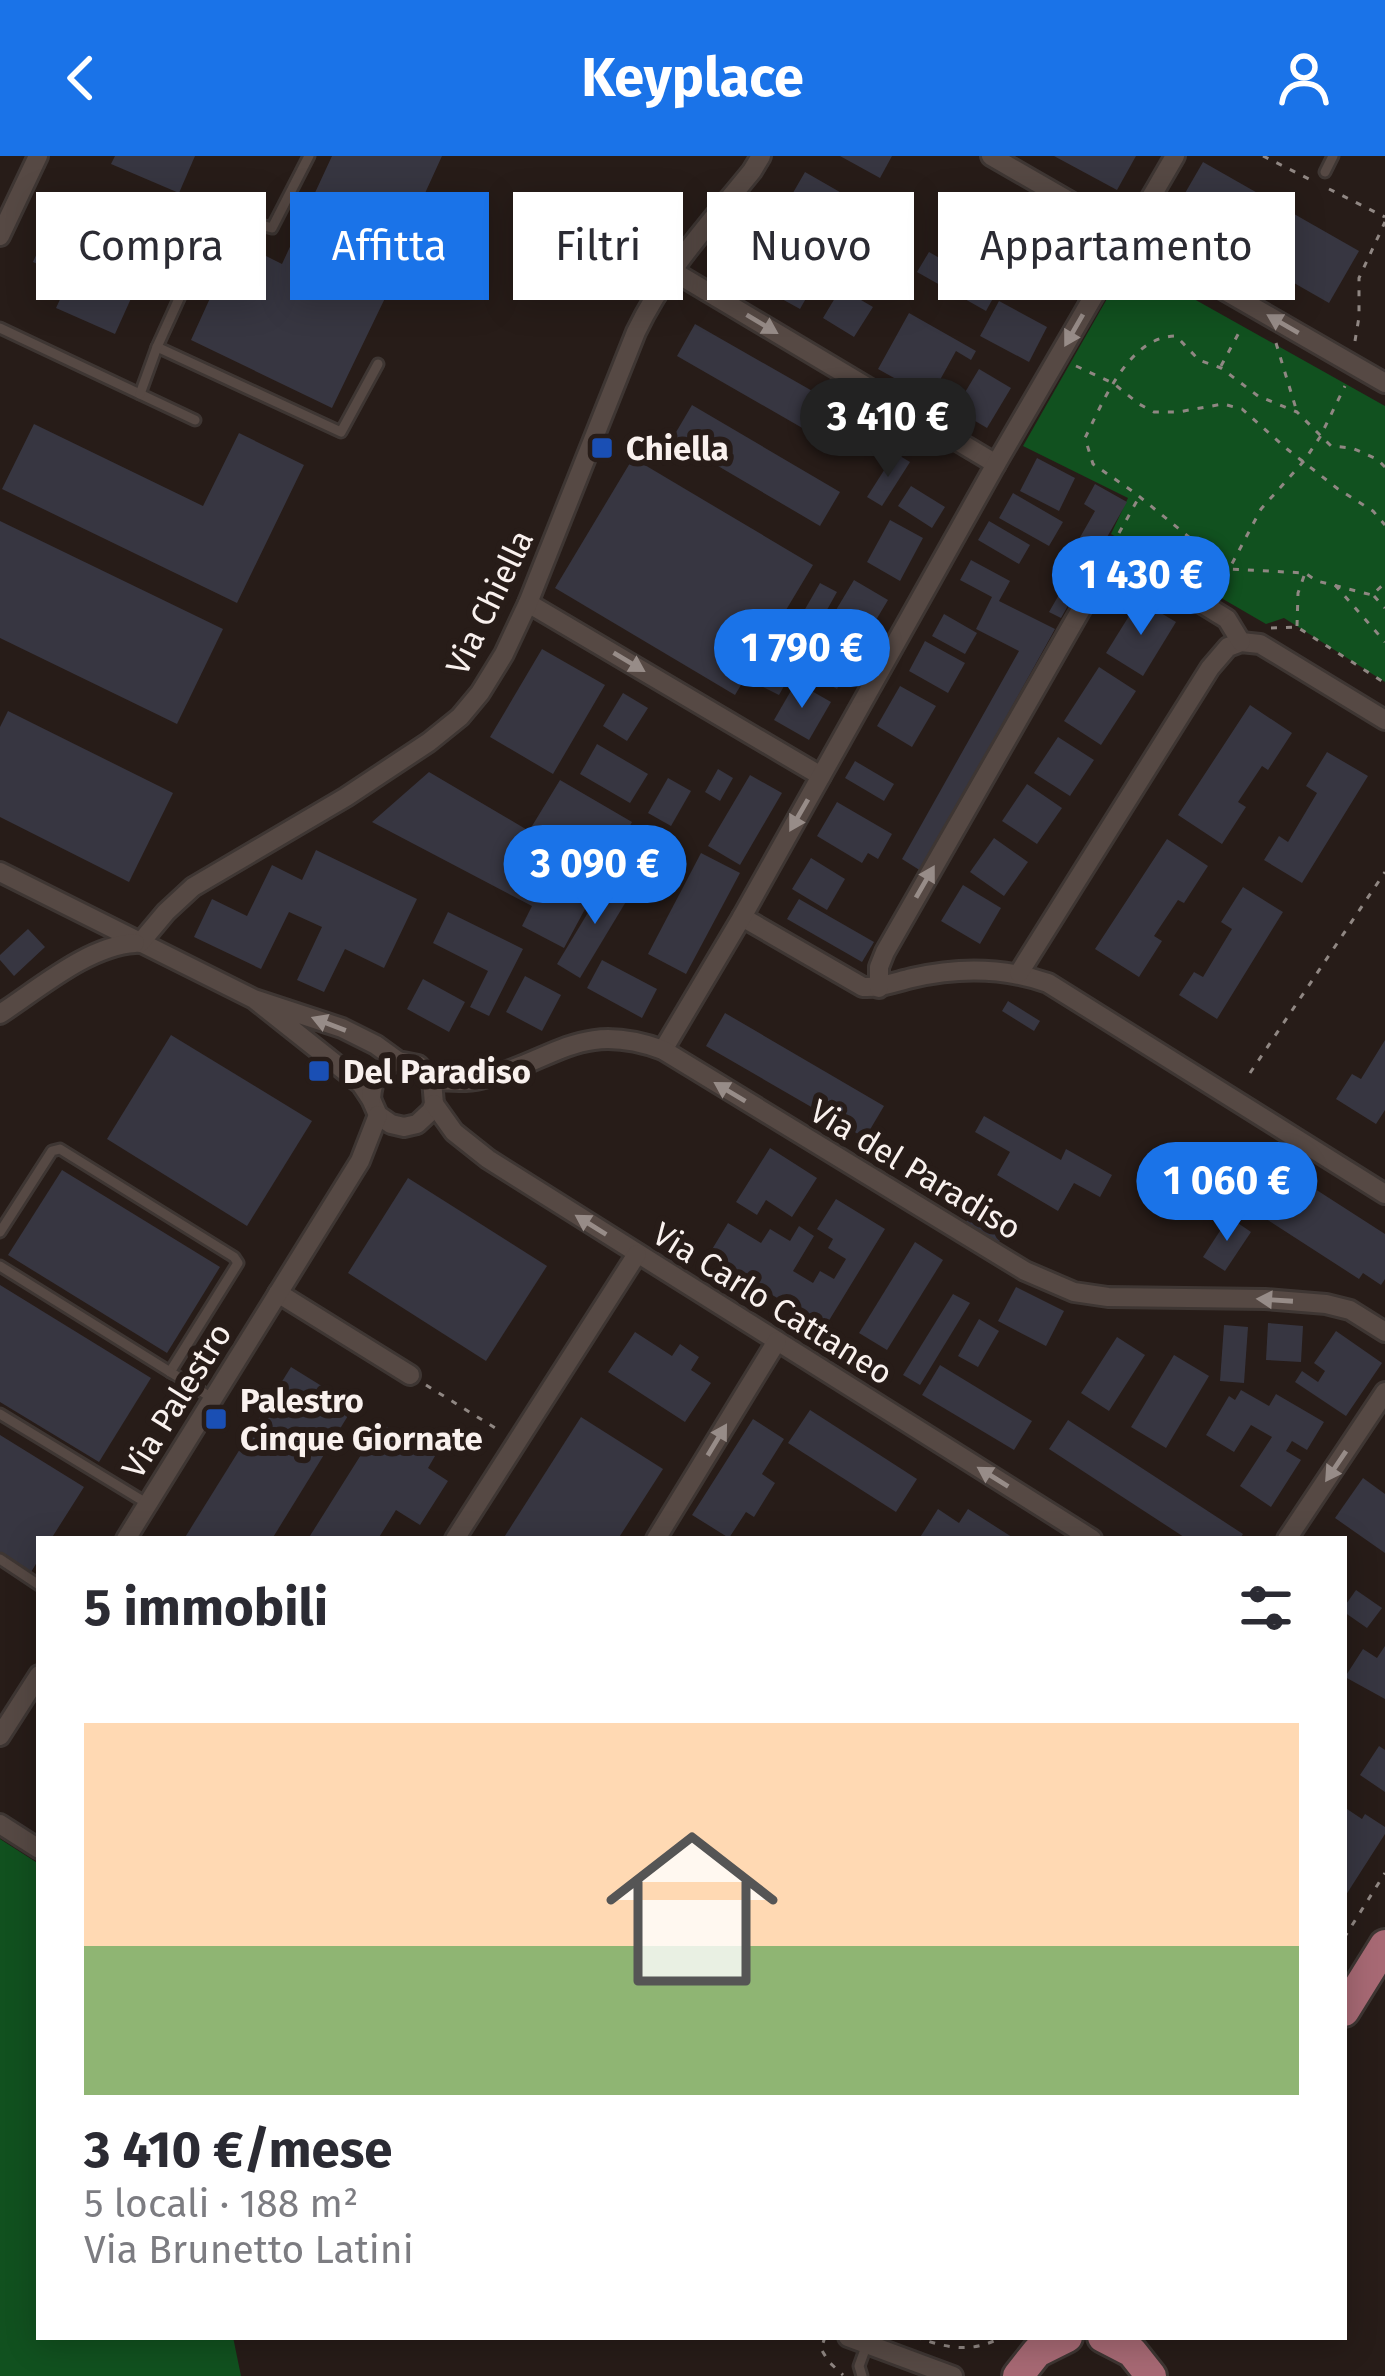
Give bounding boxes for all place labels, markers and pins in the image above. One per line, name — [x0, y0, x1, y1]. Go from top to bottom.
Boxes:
pin: 3 410 € — [777, 378, 999, 480]
place label: Chiella — [626, 429, 729, 469]
marker: Chiella — [589, 435, 615, 461]
pin: 1 430 € — [1030, 536, 1252, 638]
pin: 1 790 € — [691, 609, 913, 711]
pin: 3 090 € — [484, 825, 706, 927]
place label: Del Paradiso — [343, 1052, 531, 1092]
marker: Del Paradiso — [306, 1058, 332, 1084]
pin: 1 060 € — [1116, 1142, 1338, 1244]
place label: Palestro Cinque Giornate — [240, 1381, 483, 1459]
marker: Palestro Cinque Giornate — [203, 1406, 229, 1432]

